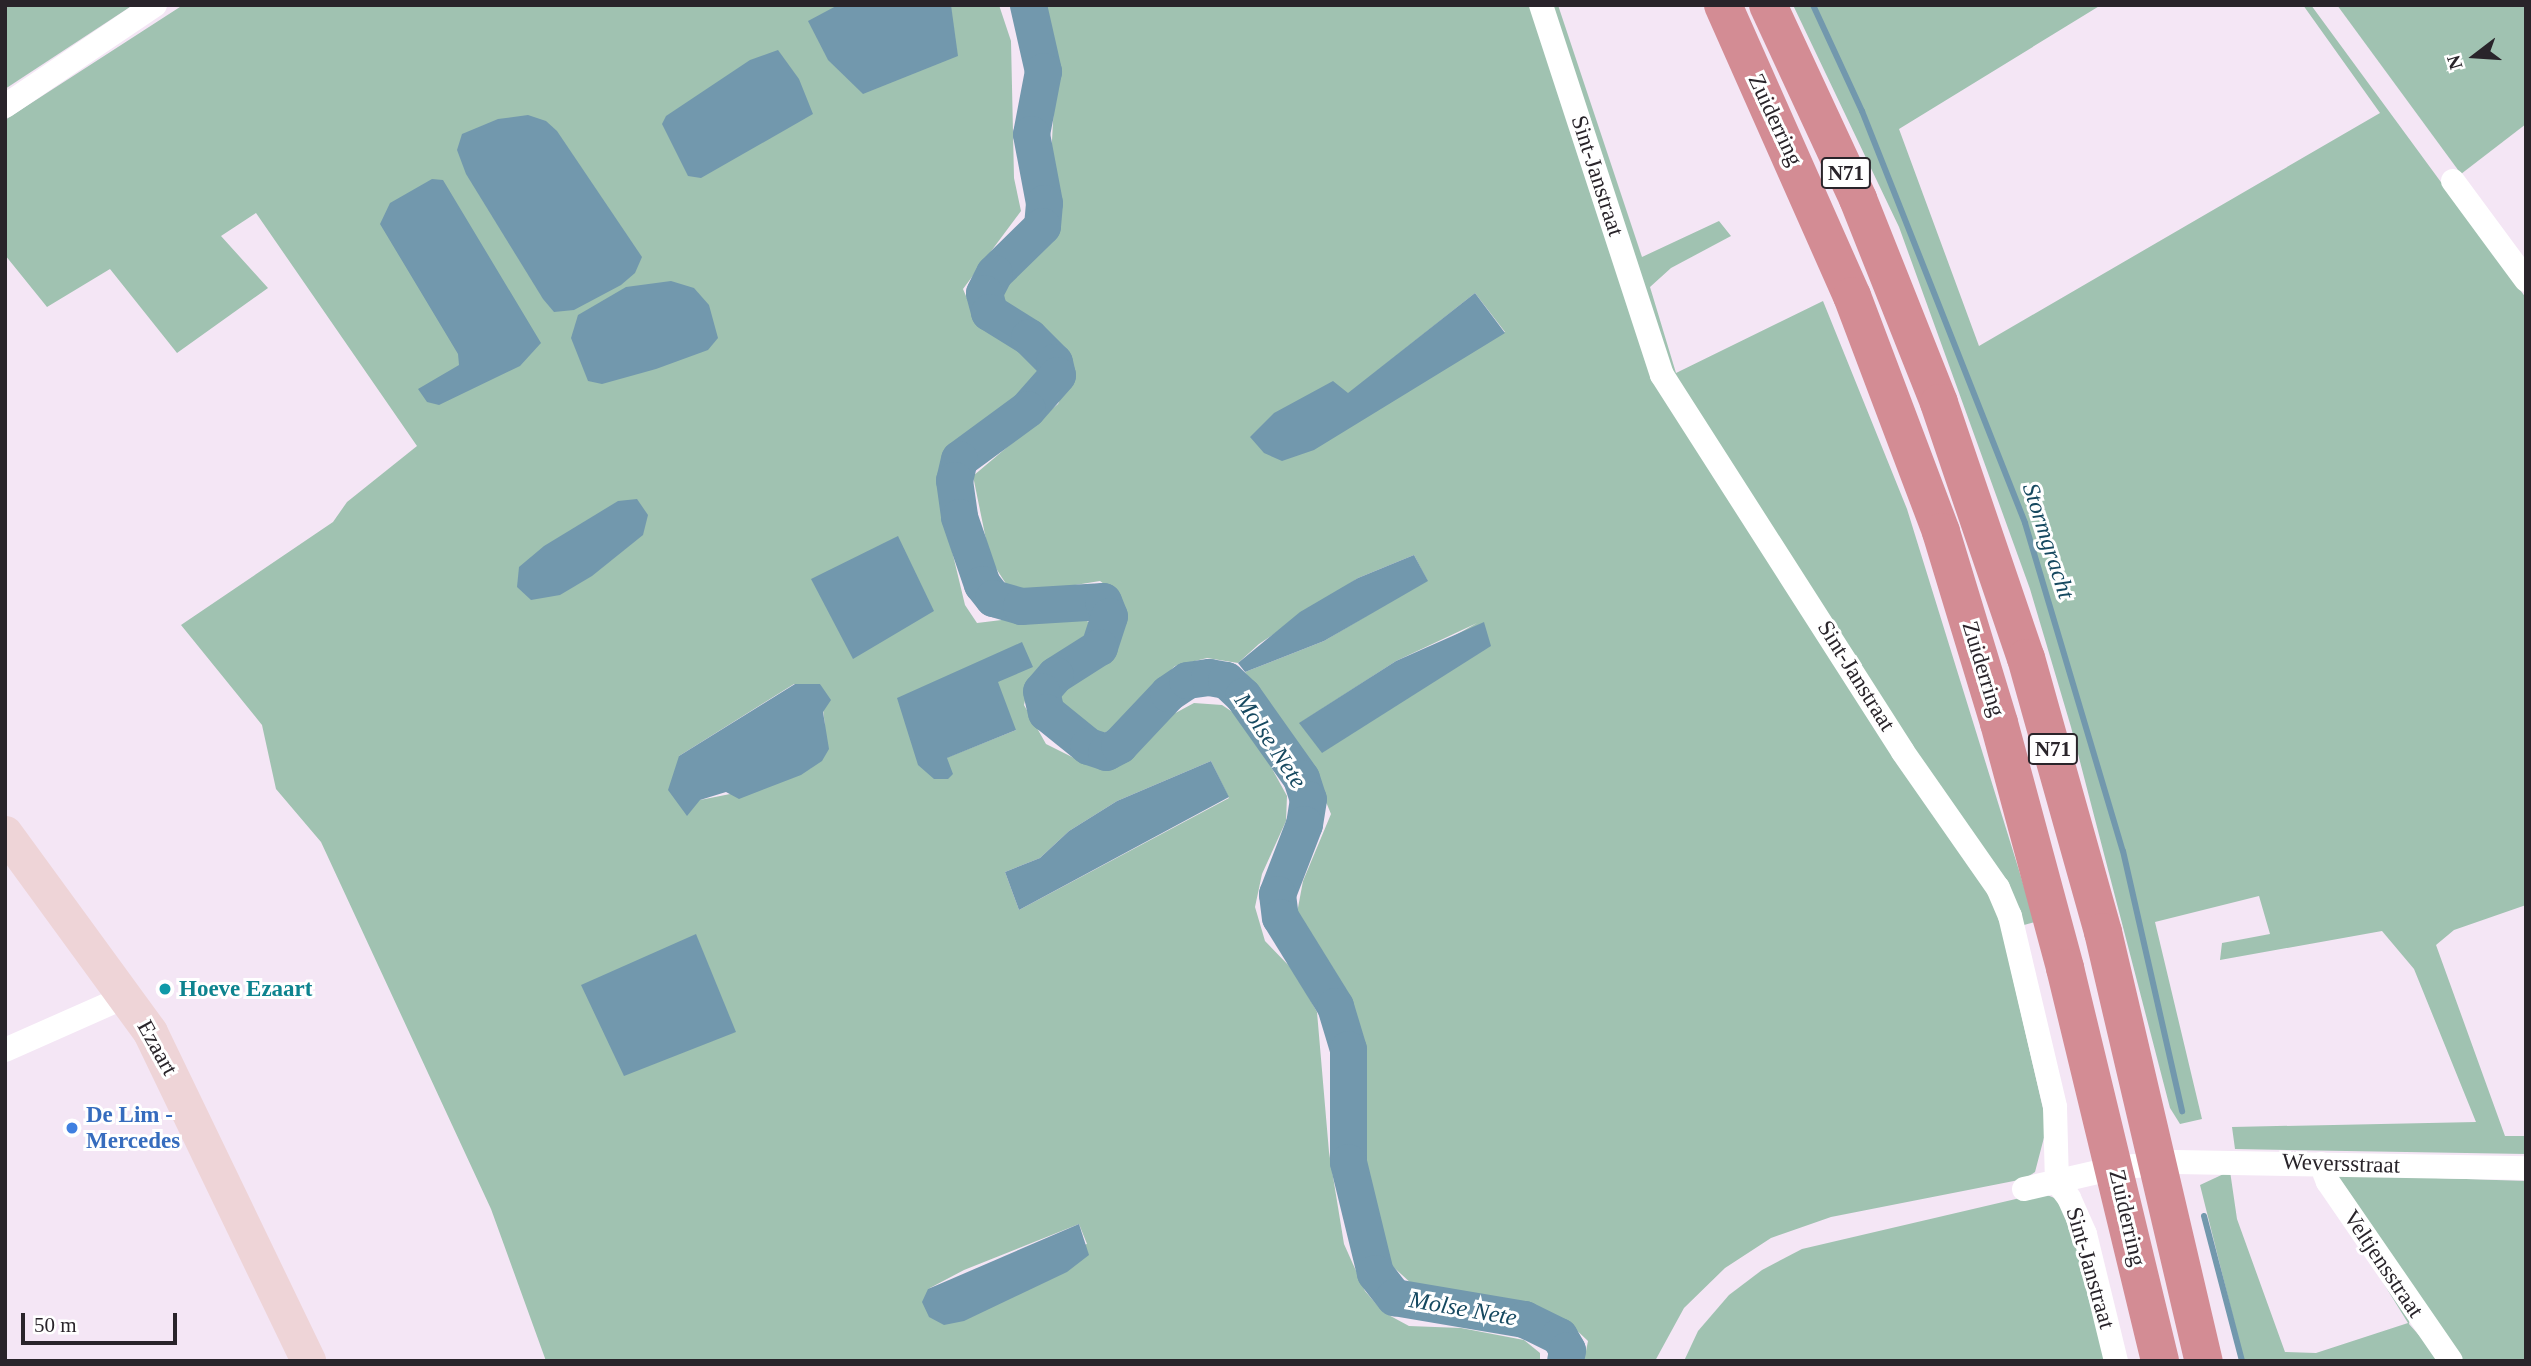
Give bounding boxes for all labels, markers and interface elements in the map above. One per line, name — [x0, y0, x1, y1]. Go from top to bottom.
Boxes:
north arrow — [2440, 21, 2510, 91]
text: N — [2442, 53, 2466, 72]
street label: Zuiderring — [1742, 70, 1808, 170]
street label: Sint-Janstraat — [1565, 112, 1629, 240]
road number: N71 — [1820, 156, 1872, 190]
water label: Stormgracht — [2016, 479, 2080, 603]
street label: Sint-Janstraat — [1811, 616, 1901, 736]
street label: Zuiderring — [1955, 618, 2011, 720]
water label: Molse Nete — [1228, 688, 1312, 794]
road number: N71 — [2027, 732, 2079, 766]
place label: Hoeve Ezaart — [179, 975, 312, 1003]
marker: Hoeve Ezaart — [157, 981, 173, 997]
street label: Ezaart — [131, 1016, 183, 1080]
place label: De Lim - Mercedes — [86, 1101, 180, 1155]
marker: De Lim - Mercedes — [64, 1120, 80, 1136]
street label: Weversstraat — [2281, 1148, 2401, 1180]
street label: Zuiderring — [2102, 1167, 2152, 1269]
street label: Sint-Janstraat — [2059, 1204, 2121, 1332]
street label: Veltjensstraat — [2337, 1205, 2429, 1323]
water label: Molse Nete — [1407, 1285, 1519, 1333]
scale bar — [24, 1300, 180, 1344]
text: 50 m — [34, 1313, 77, 1337]

